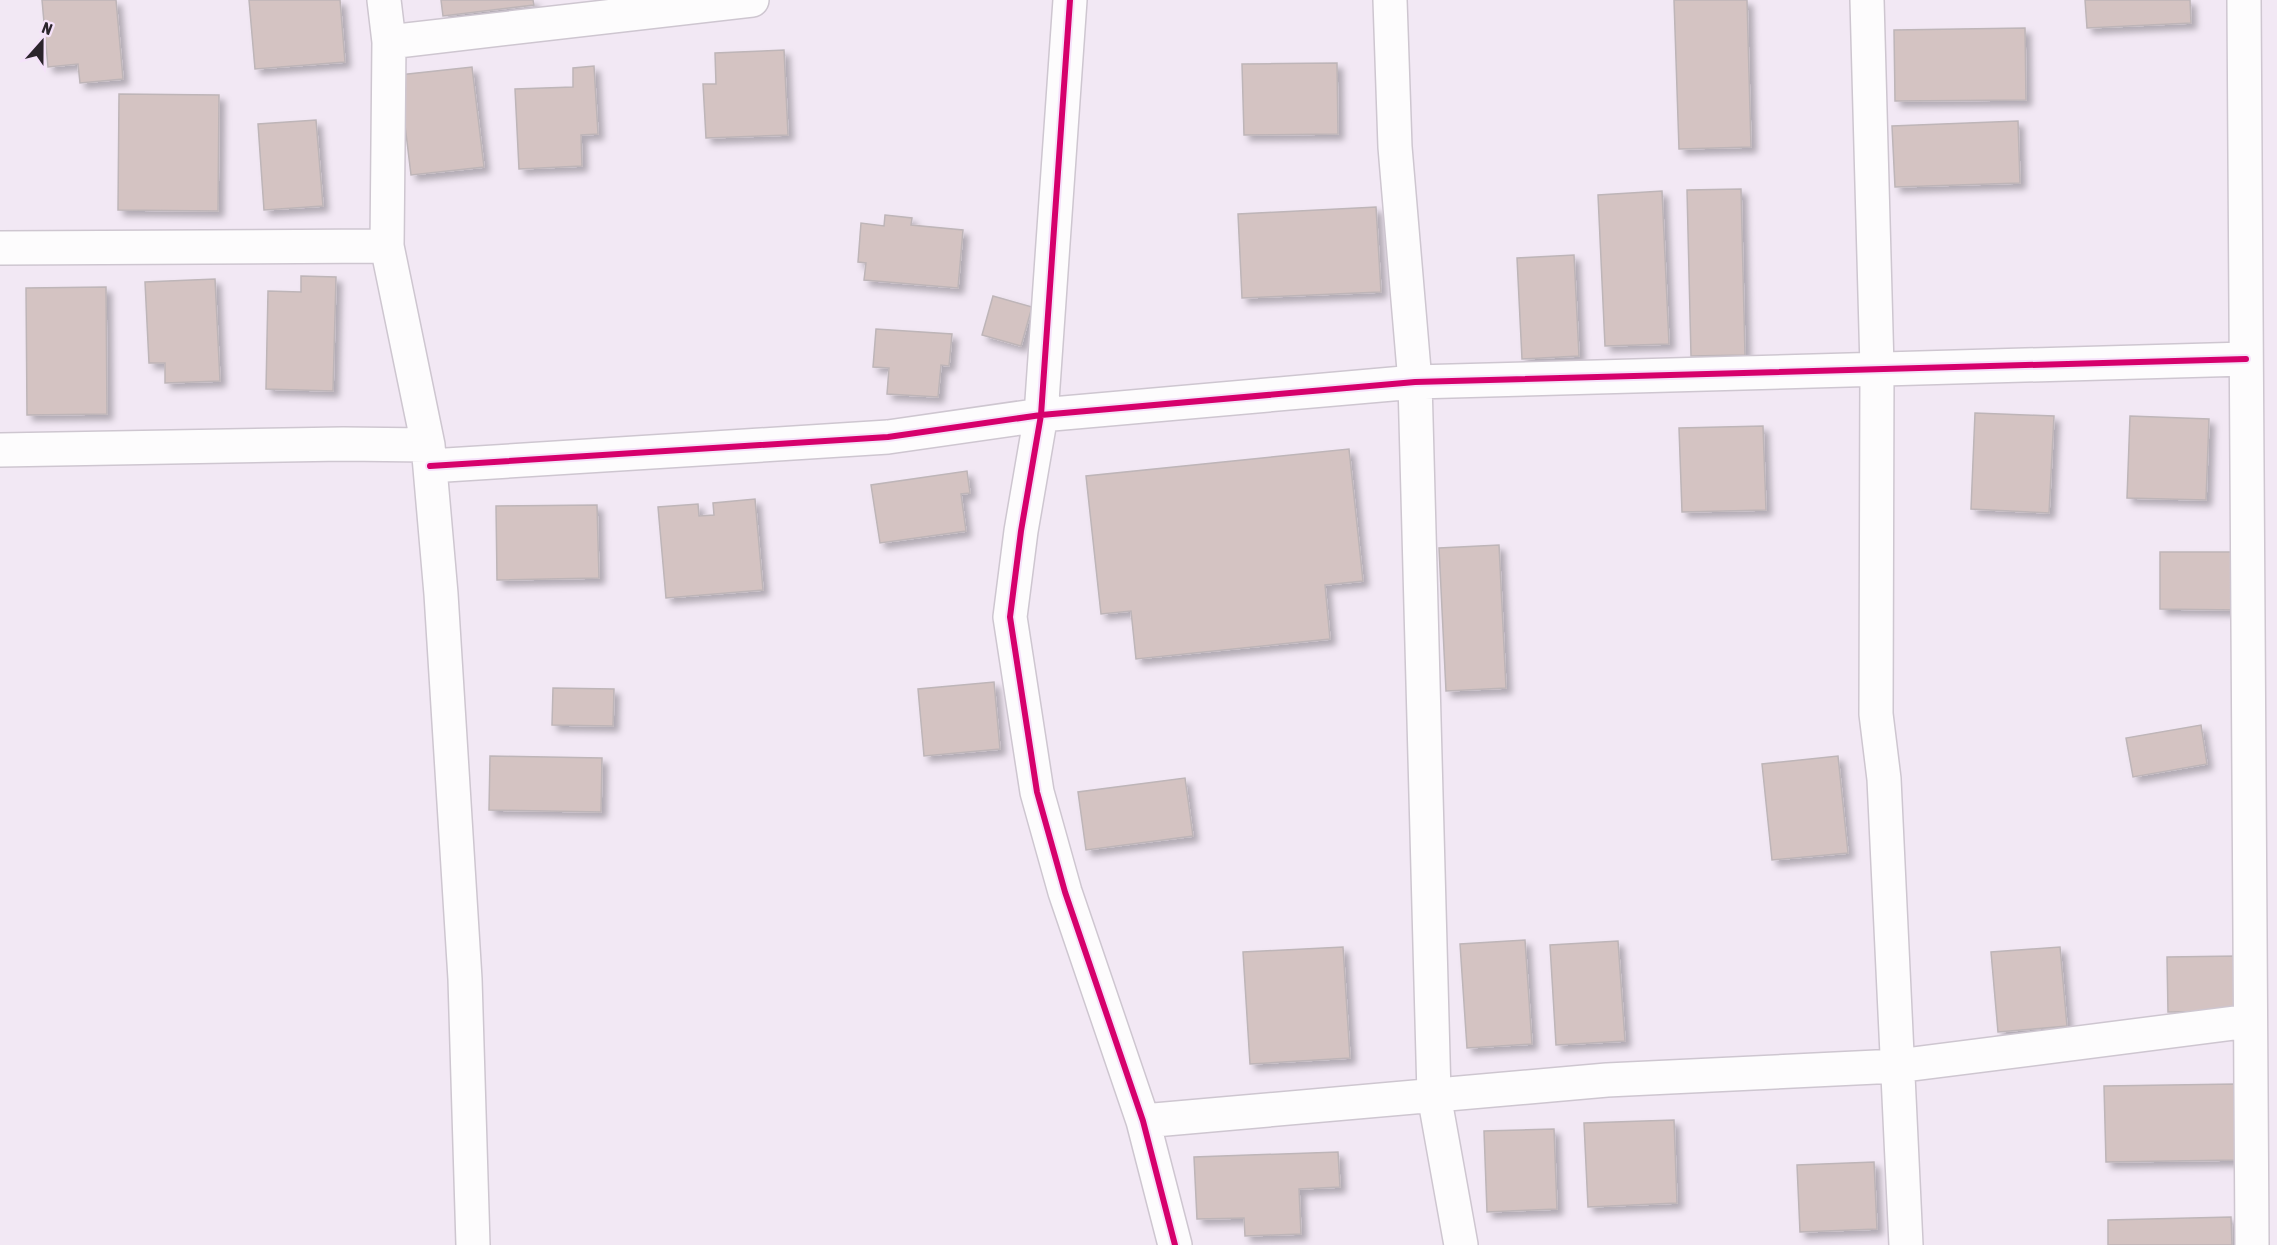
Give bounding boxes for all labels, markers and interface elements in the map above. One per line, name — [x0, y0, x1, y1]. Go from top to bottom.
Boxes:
north arrow — [12, 12, 72, 72]
text: N — [40, 18, 55, 38]

